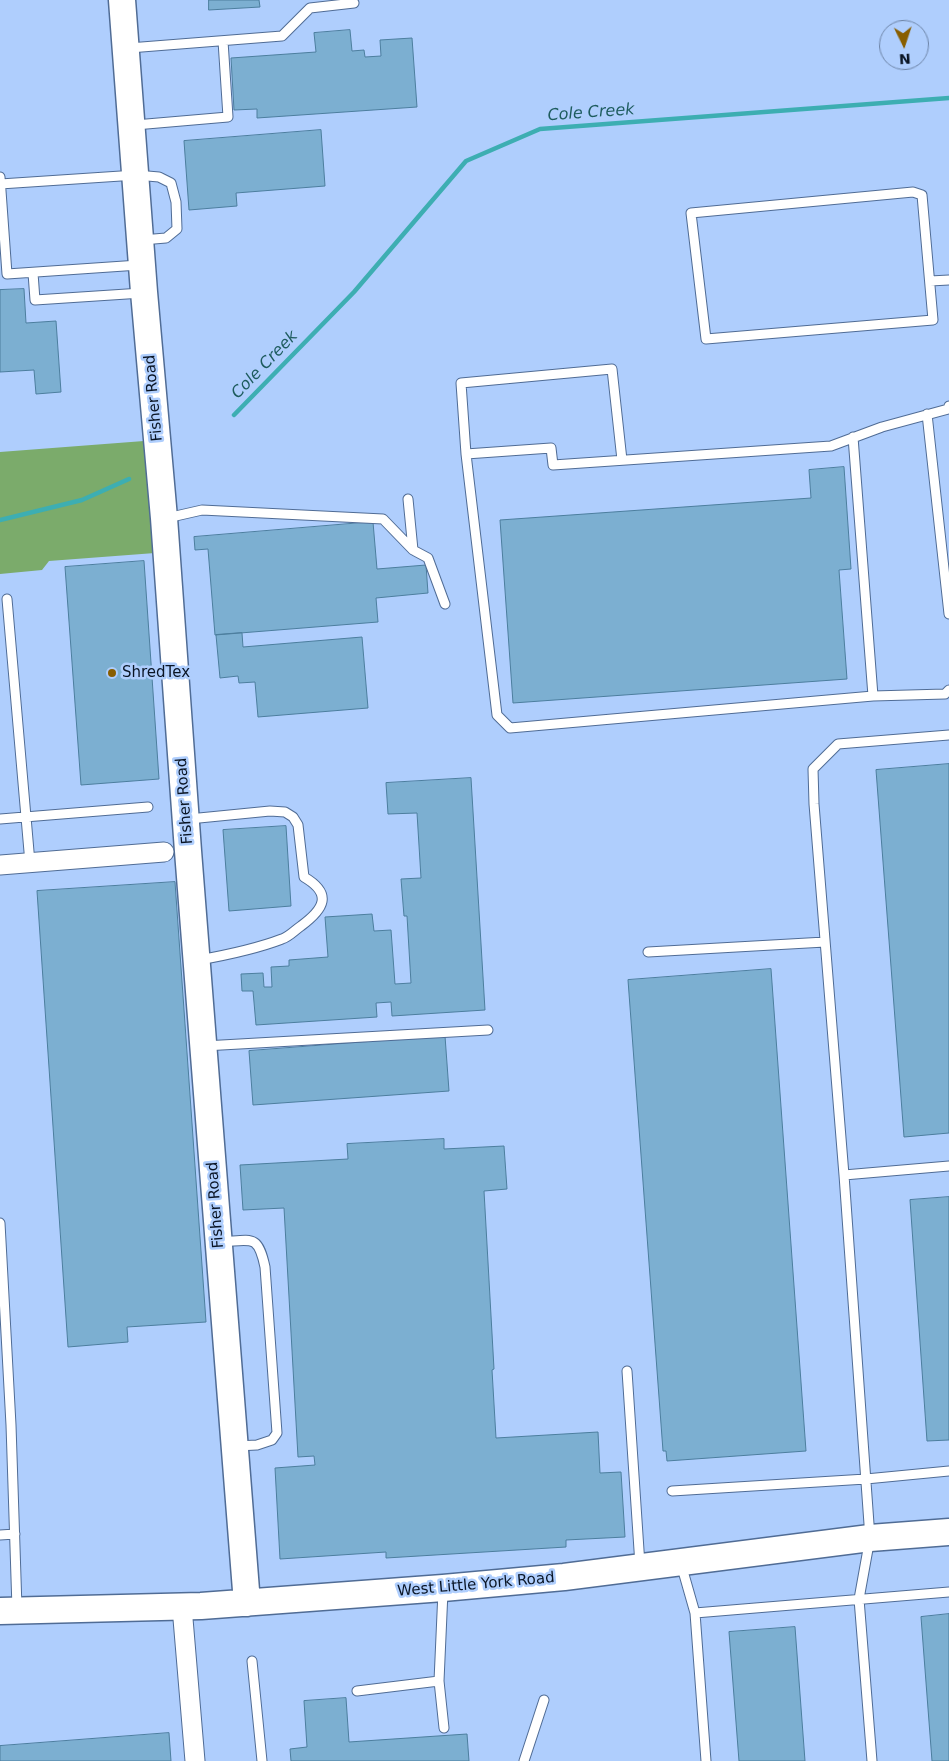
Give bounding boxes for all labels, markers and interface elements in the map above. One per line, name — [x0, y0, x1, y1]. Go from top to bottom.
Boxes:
north arrow — [879, 20, 929, 70]
text: N — [899, 51, 911, 67]
water label: Cole Creek — [547, 100, 635, 126]
water label: Cole Creek — [228, 327, 302, 403]
street label: Fisher Road — [141, 354, 167, 442]
place label: ShredTex — [122, 664, 190, 682]
marker: ShredTex — [106, 667, 118, 679]
street label: Fisher Road — [173, 757, 197, 845]
street label: Fisher Road — [204, 1161, 228, 1249]
street label: West Little York Road — [397, 1569, 555, 1601]

